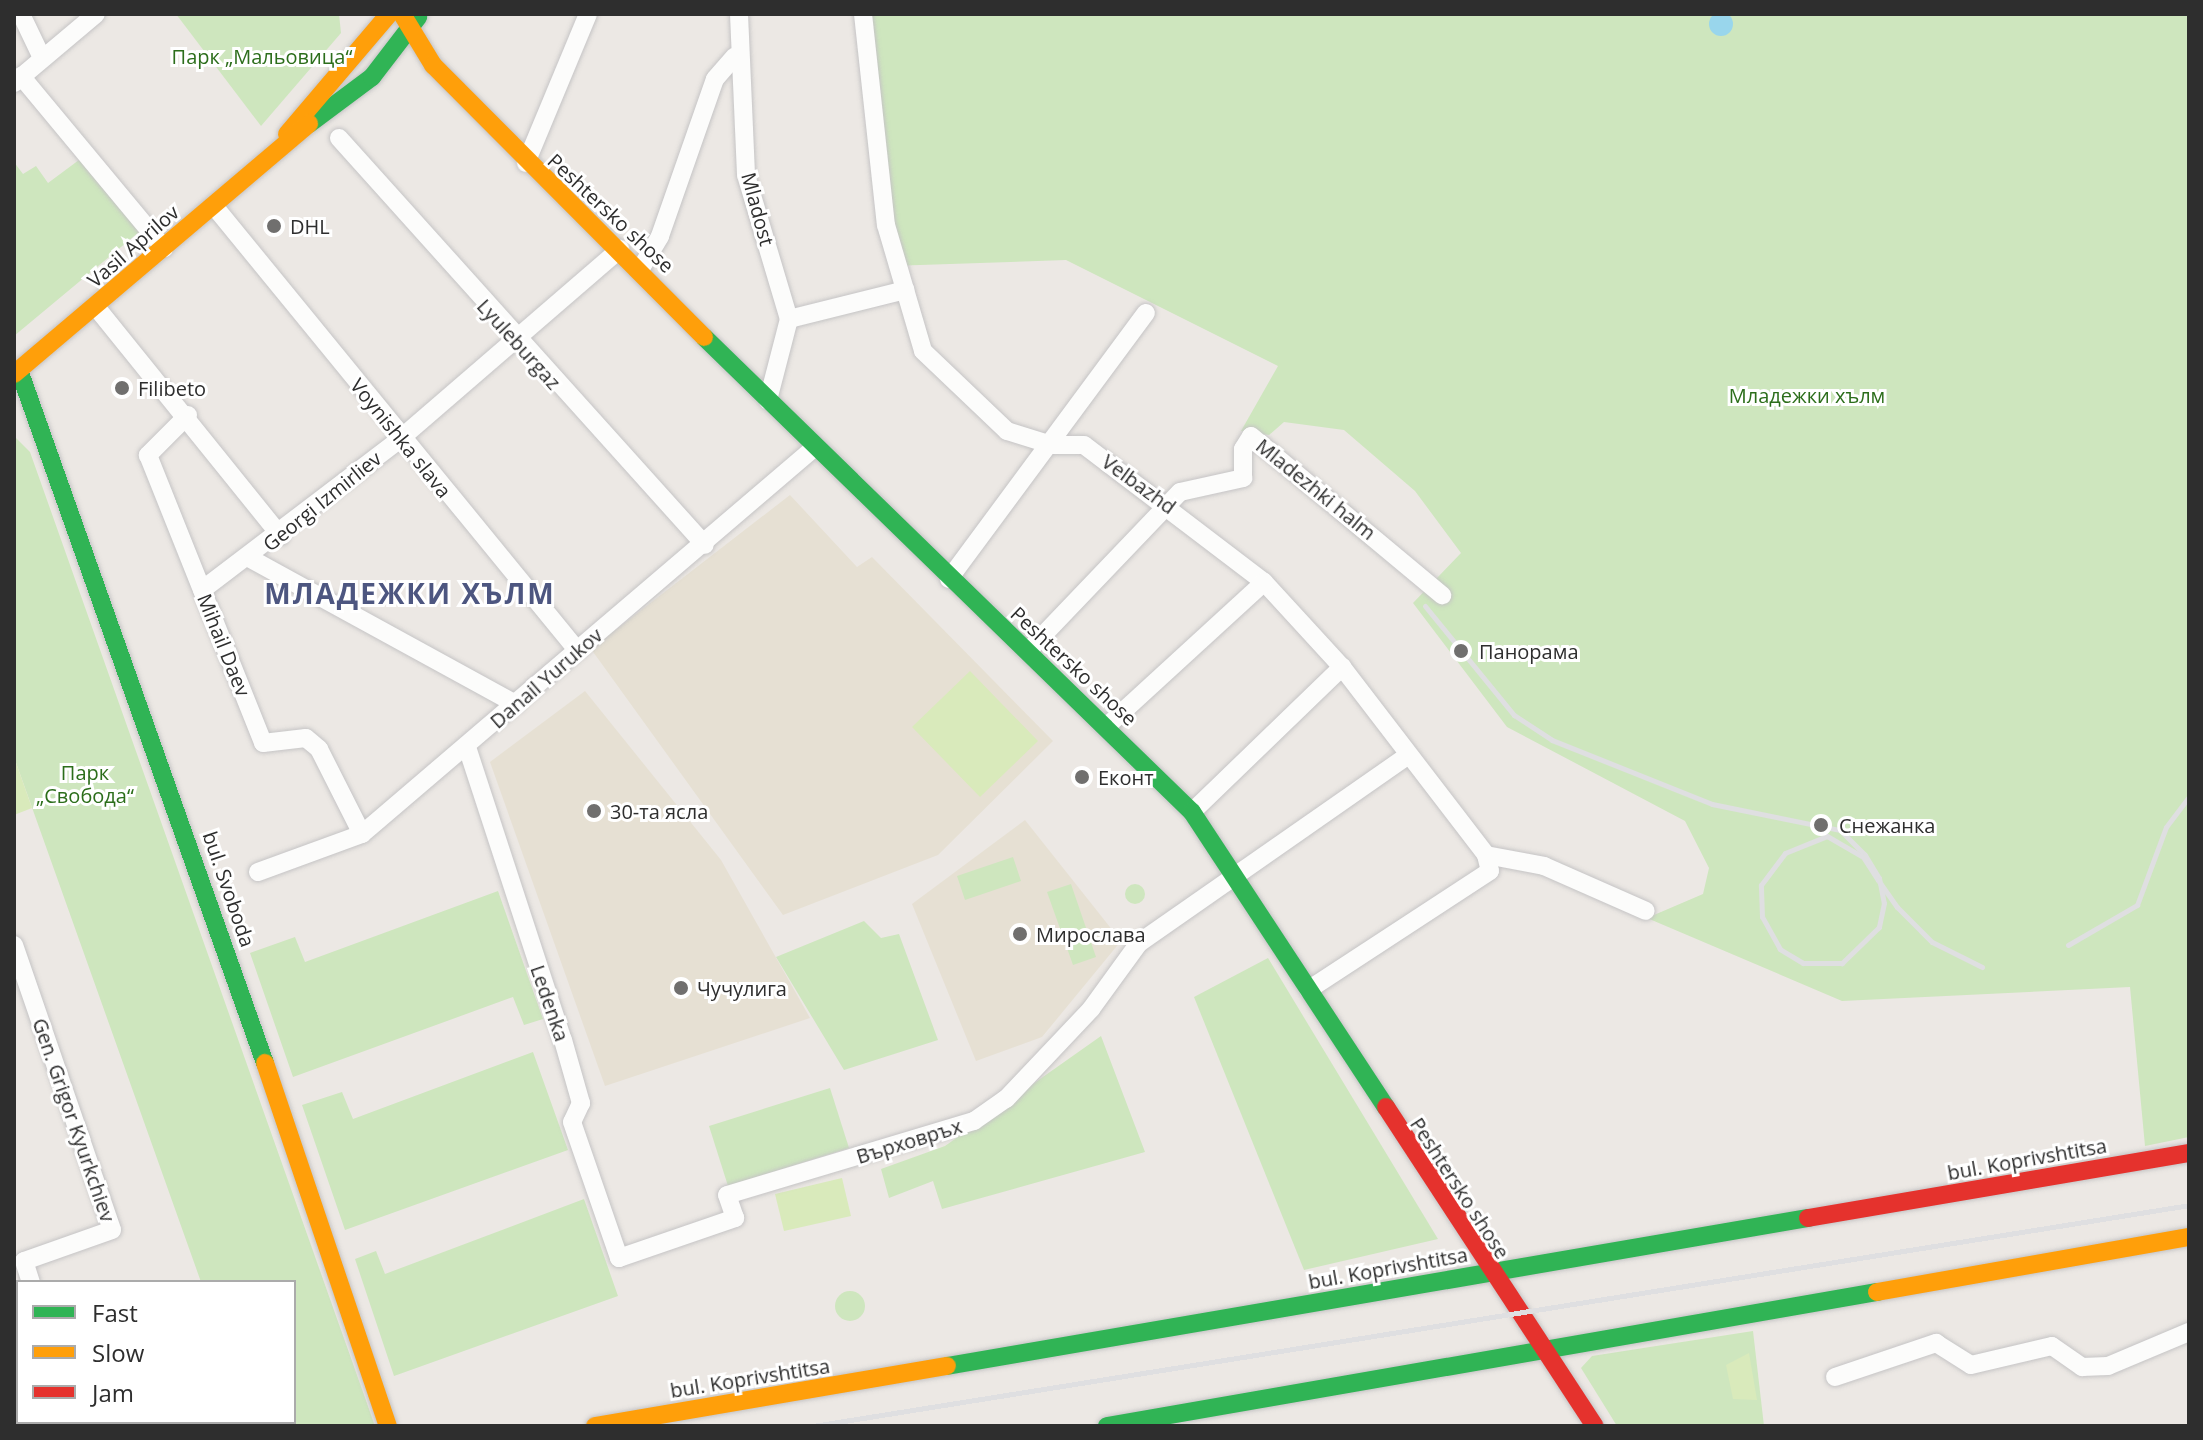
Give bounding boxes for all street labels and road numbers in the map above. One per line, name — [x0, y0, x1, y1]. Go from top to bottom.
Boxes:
street label: Peshtersko shose — [543, 148, 679, 278]
street label: Mladost — [737, 170, 779, 248]
street label: Vasil Aprilov — [82, 200, 184, 292]
street label: Lyuleburgaz — [472, 294, 566, 394]
street label: Voynishka slava — [346, 373, 456, 503]
street label: Mladezhki halm — [1251, 433, 1381, 545]
street label: Georgi Izmirliev — [258, 446, 386, 556]
street label: Velbazhd — [1097, 449, 1181, 519]
street label: Mihail Daev — [193, 590, 255, 700]
street label: Peshtersko shose — [1006, 601, 1142, 731]
street label: Danail Yurukov — [485, 623, 607, 733]
street label: bul. Svoboda — [198, 828, 260, 950]
street label: Ledenka — [526, 962, 574, 1044]
street label: Gen. Grigor Kyurkchiev — [28, 1015, 120, 1225]
street label: Peshtersko shose — [1405, 1113, 1515, 1263]
street label: Върховръх — [853, 1114, 965, 1168]
street label: bul. Koprivshtitsa — [1945, 1133, 2109, 1185]
street label: bul. Koprivshtitsa — [1306, 1242, 1470, 1294]
street label: bul. Koprivshtitsa — [668, 1354, 832, 1402]

